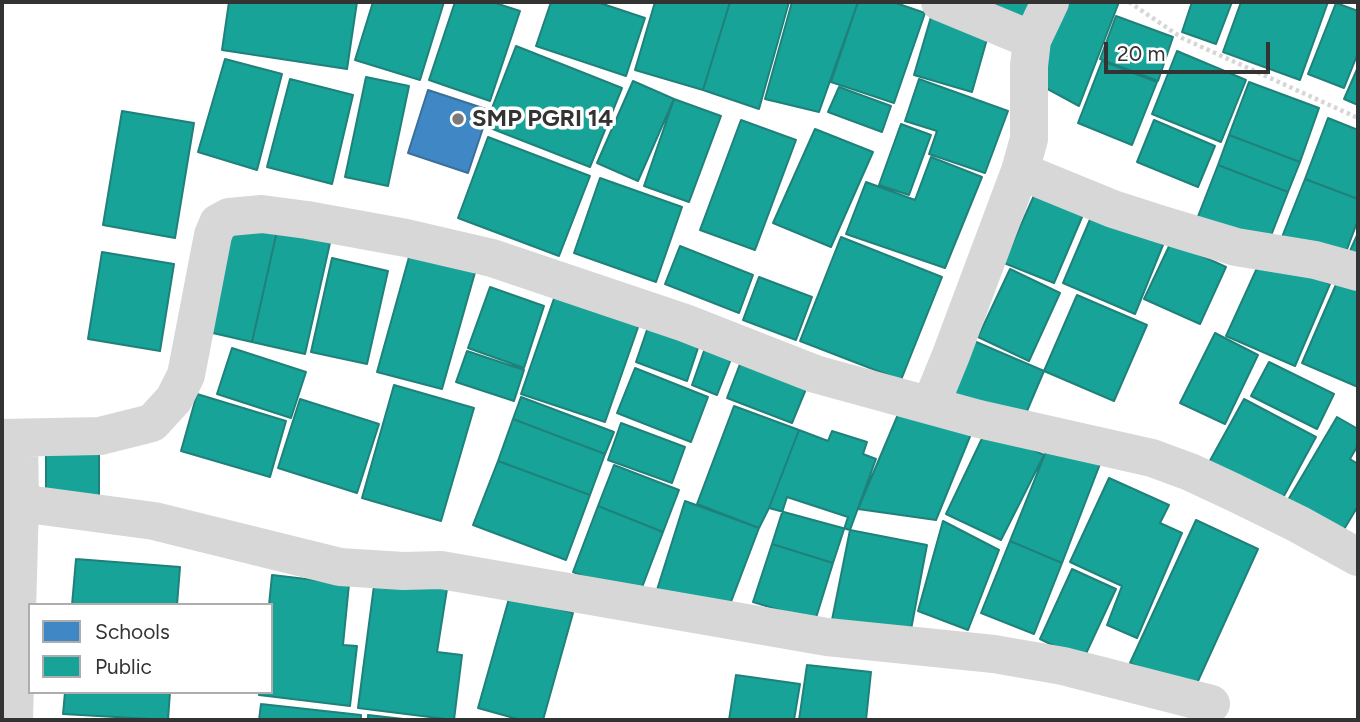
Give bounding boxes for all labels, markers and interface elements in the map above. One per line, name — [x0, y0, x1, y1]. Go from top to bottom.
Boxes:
scale bar — [1108, 28, 1274, 72]
text: 20 m — [1117, 41, 1165, 66]
place label: SMP PGRI 14 — [472, 105, 613, 133]
marker: SMP PGRI 14 — [450, 111, 466, 127]
legend — [28, 603, 273, 694]
text: Schools — [95, 619, 170, 644]
text: Public — [95, 654, 152, 679]

